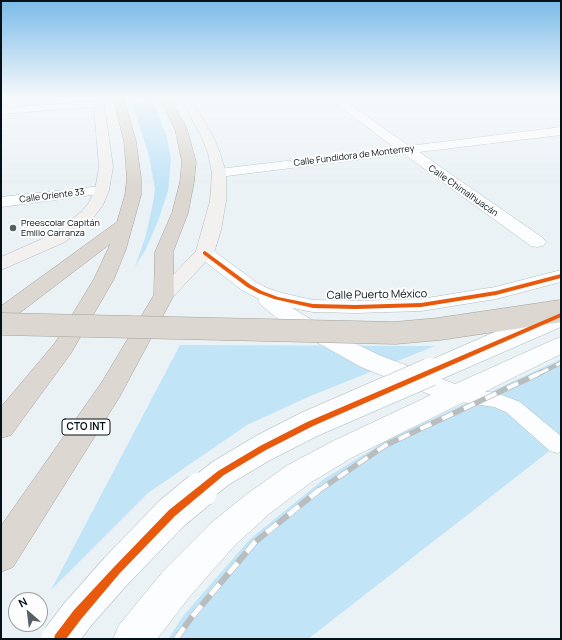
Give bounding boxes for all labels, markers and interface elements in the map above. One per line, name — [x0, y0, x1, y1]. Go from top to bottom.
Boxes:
street label: Calle Fundidora de Monterrey — [293, 143, 415, 169]
street label: Calle Chimalhuacán — [426, 163, 500, 219]
street label: Calle Oriente 33 — [19, 187, 85, 205]
place label: Preescolar Capitán Emilio Carranza — [21, 218, 100, 239]
marker: Preescolar Capitán Emilio Carranza — [8, 223, 18, 233]
street label: Calle Puerto México — [327, 288, 427, 302]
road number: CTO INT — [62, 419, 110, 435]
north arrow — [8, 592, 48, 632]
text: N — [16, 593, 30, 610]

